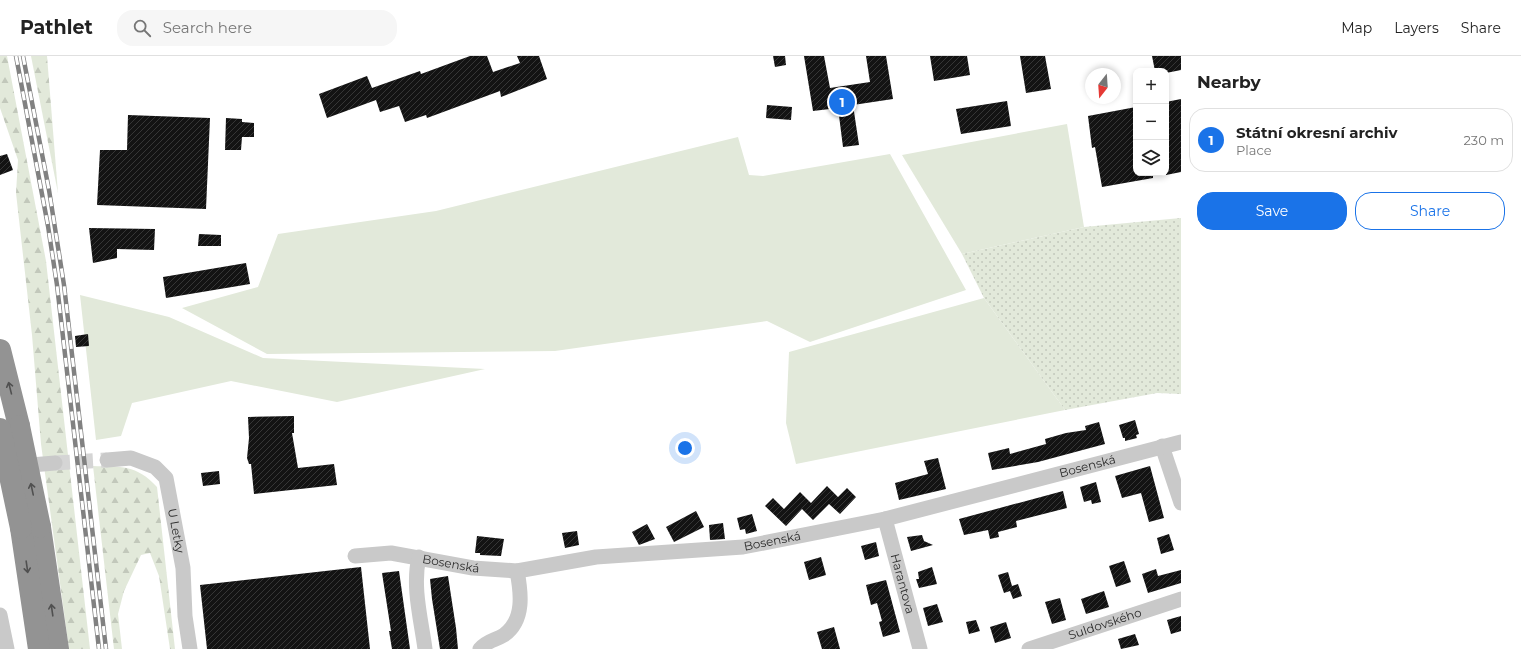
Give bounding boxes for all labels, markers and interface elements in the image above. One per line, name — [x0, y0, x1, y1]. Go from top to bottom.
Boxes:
search box — [117, 10, 397, 46]
text: Pathlet — [20, 16, 93, 39]
icon: search — [131, 17, 153, 39]
text: Search here — [163, 18, 252, 37]
text: Map — [1341, 19, 1372, 37]
text: Layers — [1394, 19, 1439, 37]
text: Share — [1461, 19, 1501, 37]
north arrow — [1085, 68, 1121, 104]
map controls — [1133, 68, 1169, 176]
button: + — [1133, 68, 1169, 104]
text: Nearby — [1197, 72, 1261, 92]
pin: 1 — [829, 87, 855, 117]
button: − — [1133, 104, 1169, 140]
text: Státní okresní archiv — [1236, 123, 1397, 142]
text: 1 — [1208, 132, 1214, 148]
text: 230 m — [1463, 132, 1504, 148]
button: layers — [1133, 140, 1169, 176]
text: Place — [1236, 142, 1272, 158]
button: Save — [1197, 192, 1347, 230]
button: Share — [1355, 192, 1505, 230]
one-way arrow — [5, 382, 13, 395]
your location — [675, 438, 695, 458]
street label: Bosenská — [1057, 451, 1117, 480]
one-way arrow — [28, 483, 36, 496]
street label: U Letky — [165, 507, 188, 555]
street label: Bosenská — [742, 528, 802, 554]
street label: Bosenská — [421, 551, 480, 575]
street label: Harantova — [888, 552, 918, 615]
one-way arrow — [23, 560, 31, 573]
one-way arrow — [48, 604, 56, 617]
street label: Suldovského — [1066, 604, 1143, 643]

